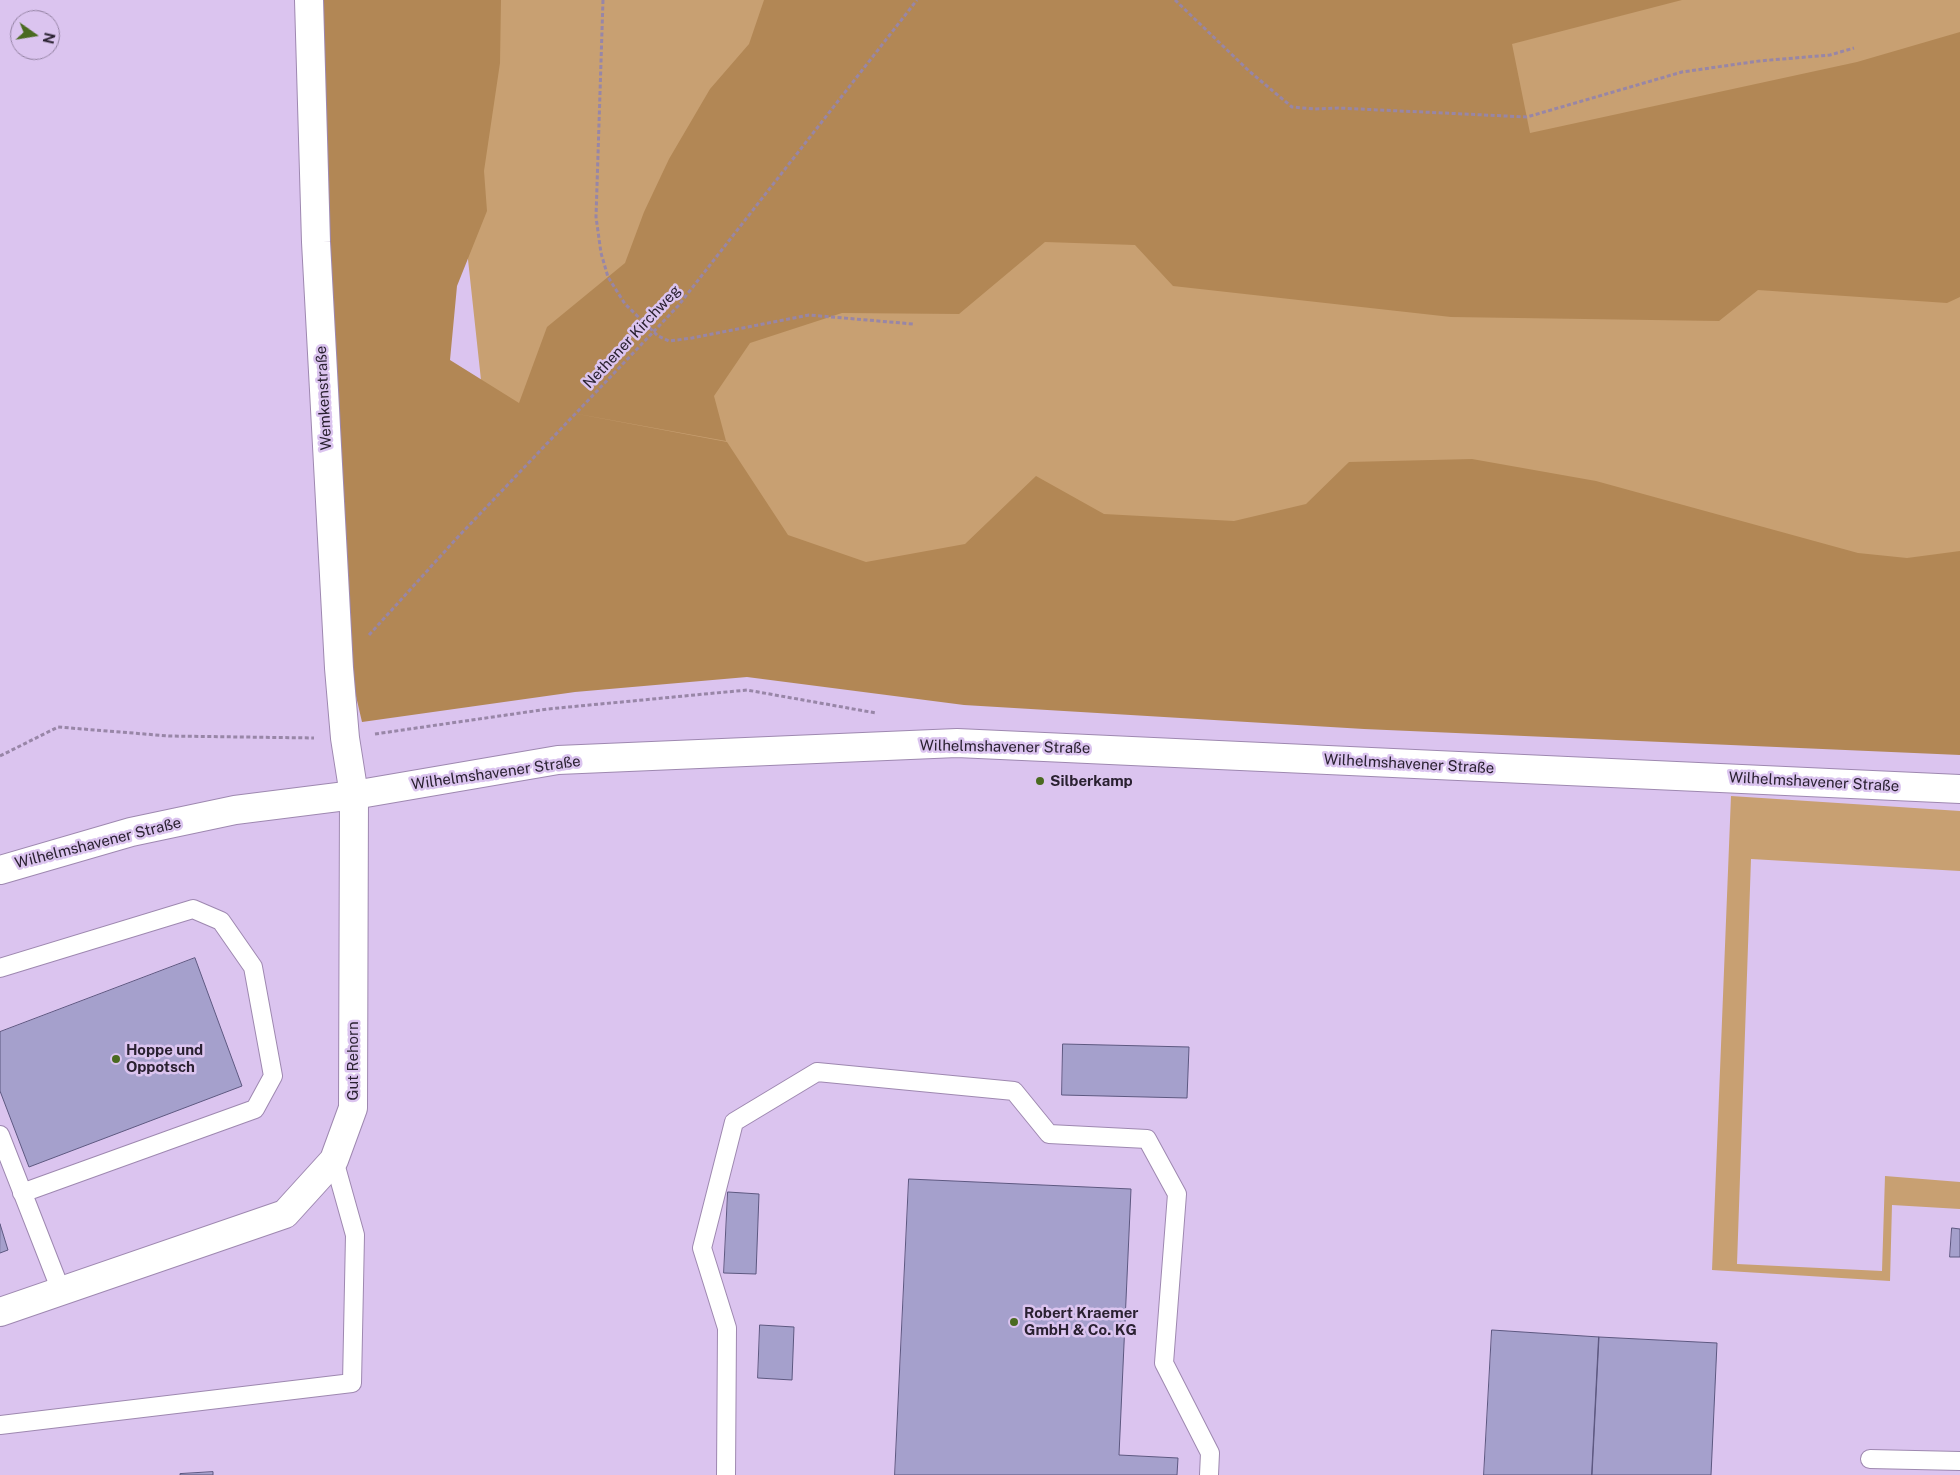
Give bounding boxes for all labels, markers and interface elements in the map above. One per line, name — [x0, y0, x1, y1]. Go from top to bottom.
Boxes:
north arrow — [10, 10, 60, 60]
text: N — [40, 31, 58, 45]
street label: Nethener Kirchweg — [580, 282, 684, 392]
street label: Wemkenstraße — [312, 345, 336, 451]
street label: Wilhelmshavener Straße — [919, 737, 1091, 757]
street label: Wilhelmshavener Straße — [1323, 751, 1495, 777]
street label: Wilhelmshavener Straße — [410, 752, 582, 794]
street label: Wilhelmshavener Straße — [1728, 769, 1900, 795]
place label: Silberkamp — [1050, 772, 1133, 790]
marker: Silberkamp — [1034, 775, 1046, 787]
street label: Wilhelmshavener Straße — [13, 814, 183, 872]
street label: Gut Rehorn — [344, 1021, 362, 1101]
place label: Hoppe und Oppotsch — [126, 1041, 203, 1076]
marker: Hoppe und Oppotsch — [110, 1053, 122, 1065]
place label: Robert Kraemer GmbH & Co. KG — [1024, 1304, 1138, 1339]
marker: Robert Kraemer GmbH & Co. KG — [1008, 1316, 1020, 1328]

